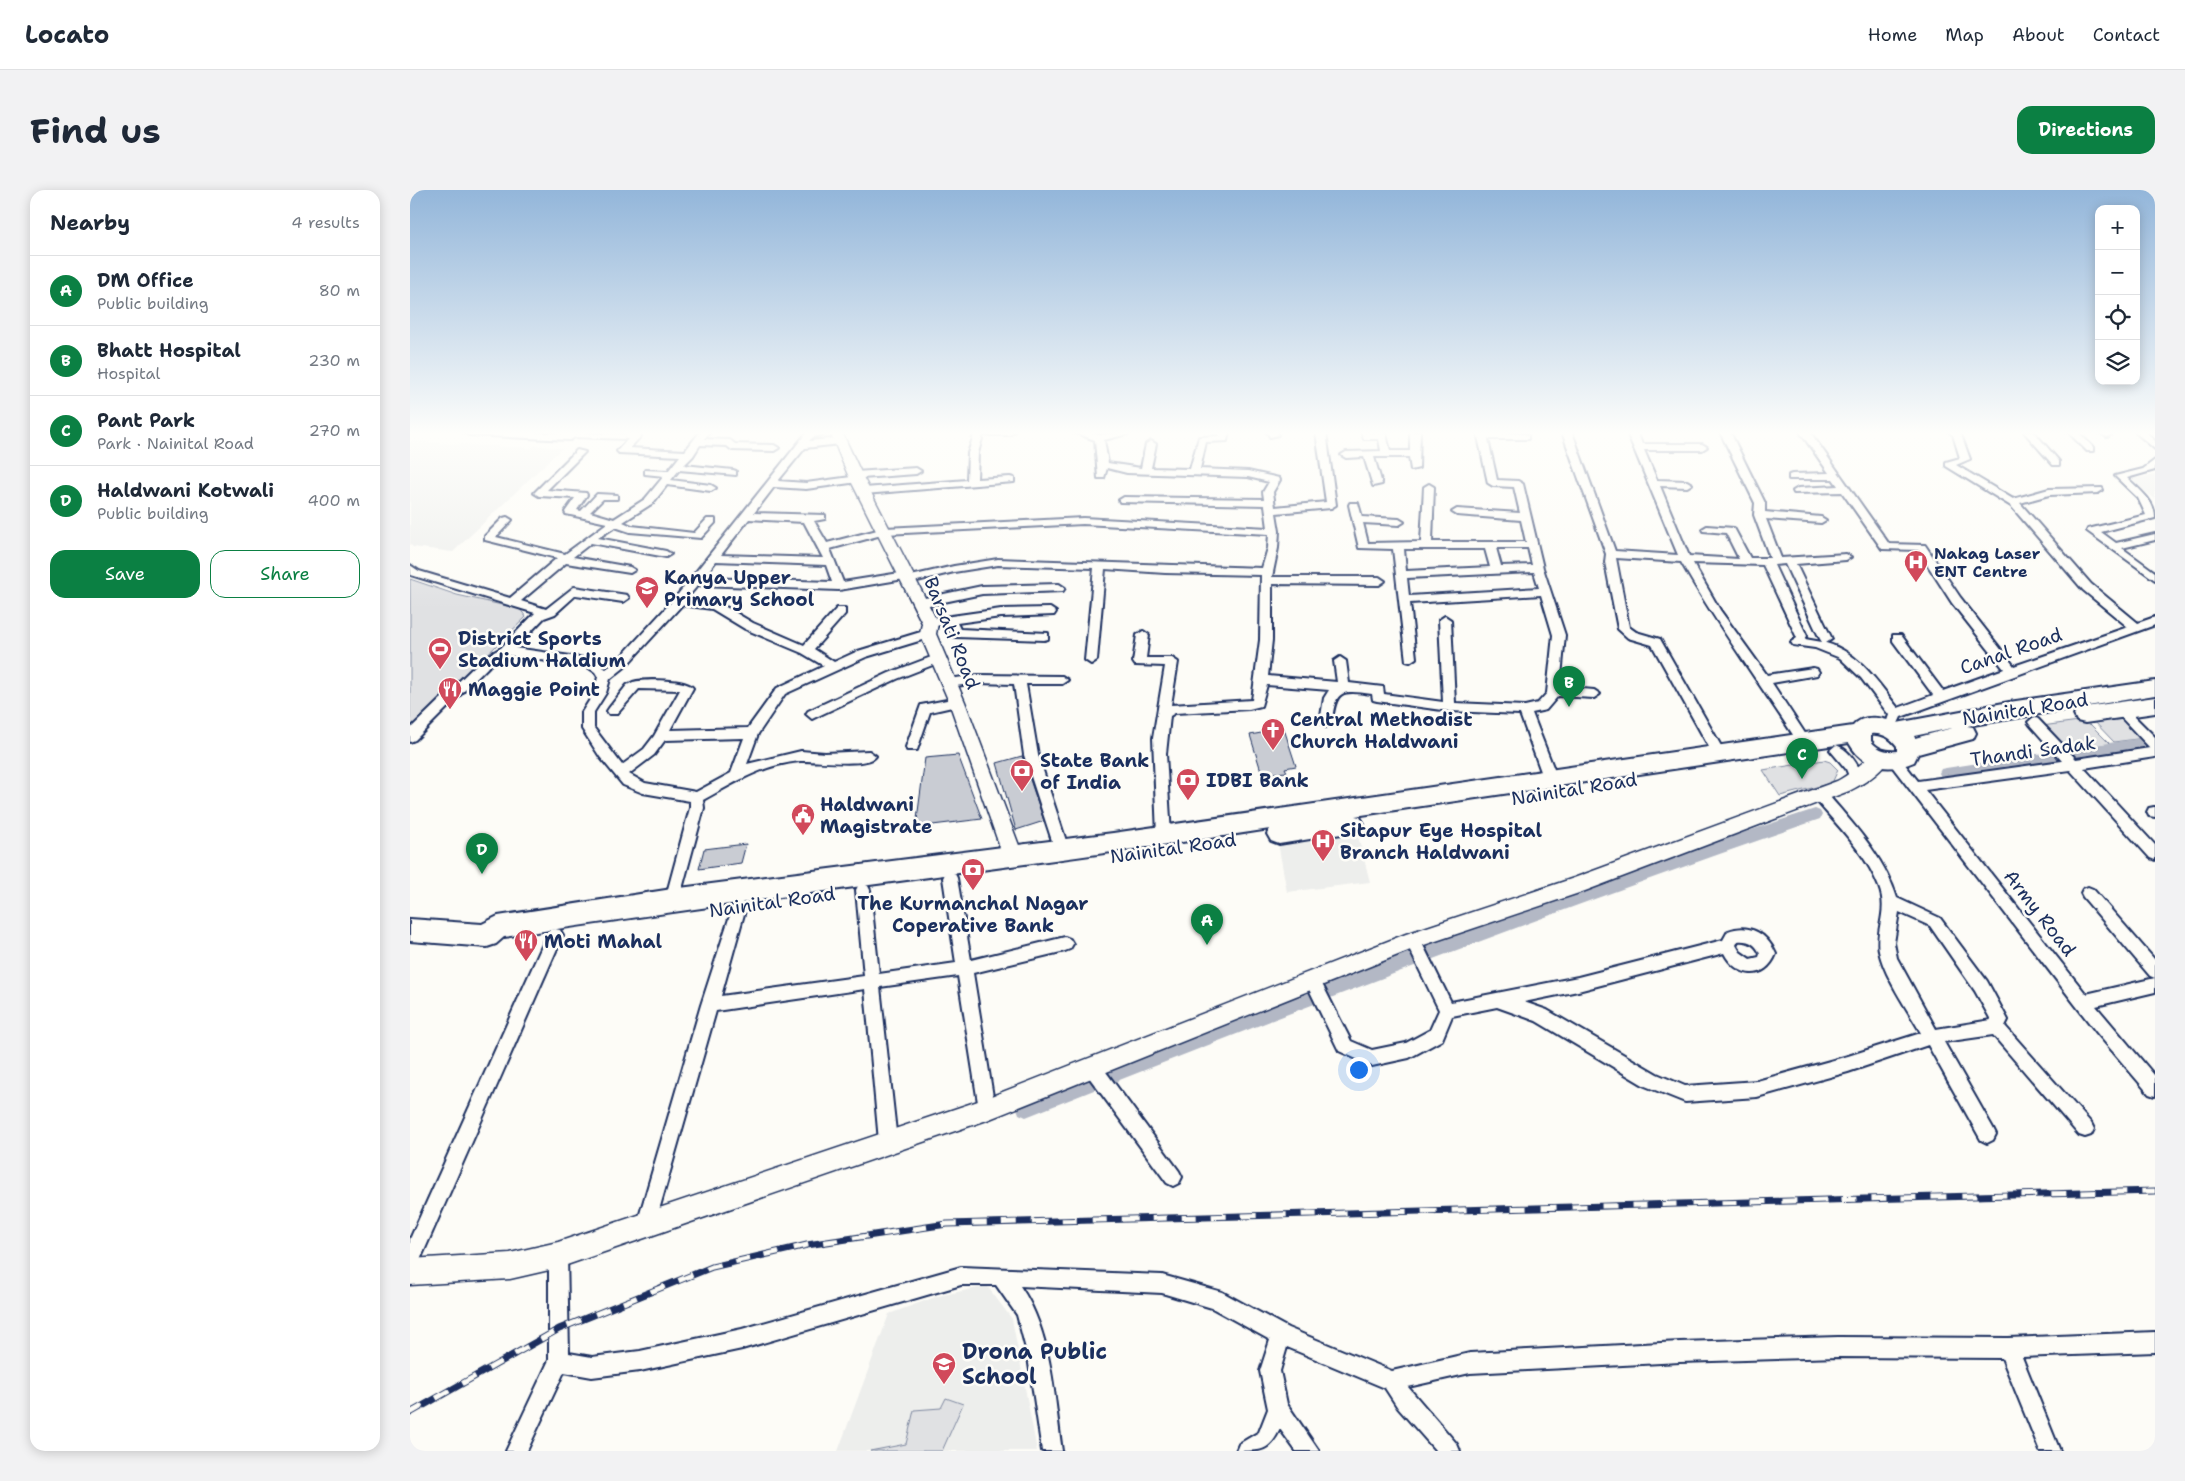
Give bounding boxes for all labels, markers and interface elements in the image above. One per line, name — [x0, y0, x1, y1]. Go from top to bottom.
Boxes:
text: Locato — [25, 19, 109, 51]
text: Home — [1868, 23, 1917, 47]
text: Map — [1945, 23, 1984, 47]
text: About — [2012, 23, 2065, 47]
text: Contact — [2093, 23, 2160, 47]
button: Directions — [2017, 106, 2155, 154]
text: Find us — [30, 107, 161, 154]
map controls — [2095, 205, 2140, 385]
button: + — [2095, 205, 2140, 250]
text: Nearby — [50, 209, 130, 237]
text: 4 results — [291, 212, 360, 233]
button: − — [2095, 250, 2140, 295]
text: DM Office — [97, 268, 194, 293]
text: A — [60, 280, 72, 301]
text: 80 m — [319, 280, 360, 301]
text: Public building — [97, 293, 209, 314]
button: locate — [2095, 295, 2140, 340]
text: Bhatt Hospital — [97, 338, 241, 363]
button: layers — [2095, 340, 2140, 385]
text: B — [61, 350, 71, 371]
text: 230 m — [308, 350, 360, 371]
text: Hospital — [97, 363, 160, 384]
text: Pant Park — [97, 408, 195, 433]
text: C — [61, 420, 71, 441]
text: 270 m — [309, 420, 360, 441]
text: Park · Nainital Road — [97, 433, 254, 454]
text: Haldwani Kotwali — [97, 478, 274, 503]
text: D — [60, 490, 72, 511]
text: 400 m — [307, 490, 360, 511]
text: Public building — [97, 503, 209, 524]
place label: Nakag Laser ENT Centre — [1934, 543, 2041, 582]
hospital icon: Nakag Laser ENT Centre — [1903, 549, 1929, 583]
button: Save — [50, 550, 200, 598]
button: Share — [210, 550, 360, 598]
place label: Kanya Upper Primary School — [664, 565, 815, 612]
street label: Barsati Road — [918, 573, 986, 693]
school or university icon: Kanya Upper Primary School — [634, 575, 660, 609]
street label: Canal Road — [1957, 622, 2065, 680]
place label: District Sports Stadium Haldium — [458, 626, 626, 673]
sports icon: District Sports Stadium Haldium — [427, 636, 453, 670]
pin: B — [1553, 666, 1585, 707]
restaurant icon: Maggie Point — [437, 676, 463, 710]
place label: Maggie Point — [468, 677, 600, 702]
street label: Nainital Road — [1960, 687, 2090, 731]
place label: Central Methodist Church Haldwani — [1290, 707, 1472, 754]
church icon: Central Methodist Church Haldwani — [1260, 717, 1286, 751]
street label: Thandi Sadak — [1969, 730, 2097, 772]
pin: C — [1786, 738, 1818, 779]
place label: State Bank of India — [1040, 748, 1149, 795]
bank icon: State Bank of India — [1009, 758, 1035, 792]
bank icon: IDBI Bank — [1175, 767, 1201, 801]
street label: Nainital Road — [1509, 767, 1639, 811]
place label: IDBI Bank — [1206, 768, 1309, 793]
place label: Haldwani Magistrate — [820, 792, 932, 839]
public building icon: Haldwani Magistrate — [790, 802, 816, 836]
place label: Sitapur Eye Hospital Branch Haldwani — [1340, 818, 1542, 865]
street label: Nainital Road — [1108, 827, 1238, 869]
hospital icon: Sitapur Eye Hospital Branch Haldwani — [1310, 828, 1336, 862]
pin: D — [466, 833, 498, 874]
bank icon: The Kurmanchal Nagar Coperative Bank — [960, 857, 986, 891]
street label: Army Road — [1998, 865, 2082, 961]
street label: Nainital Road — [707, 881, 837, 923]
place label: The Kurmanchal Nagar Coperative Bank — [857, 891, 1089, 938]
pin: A — [1191, 904, 1223, 945]
restaurant icon: Moti Mahal — [513, 928, 539, 962]
place label: Moti Mahal — [544, 929, 662, 954]
your location — [1346, 1057, 1372, 1083]
place label: Drona Public School — [962, 1337, 1107, 1391]
school or university icon: Drona Public School — [931, 1351, 957, 1385]

